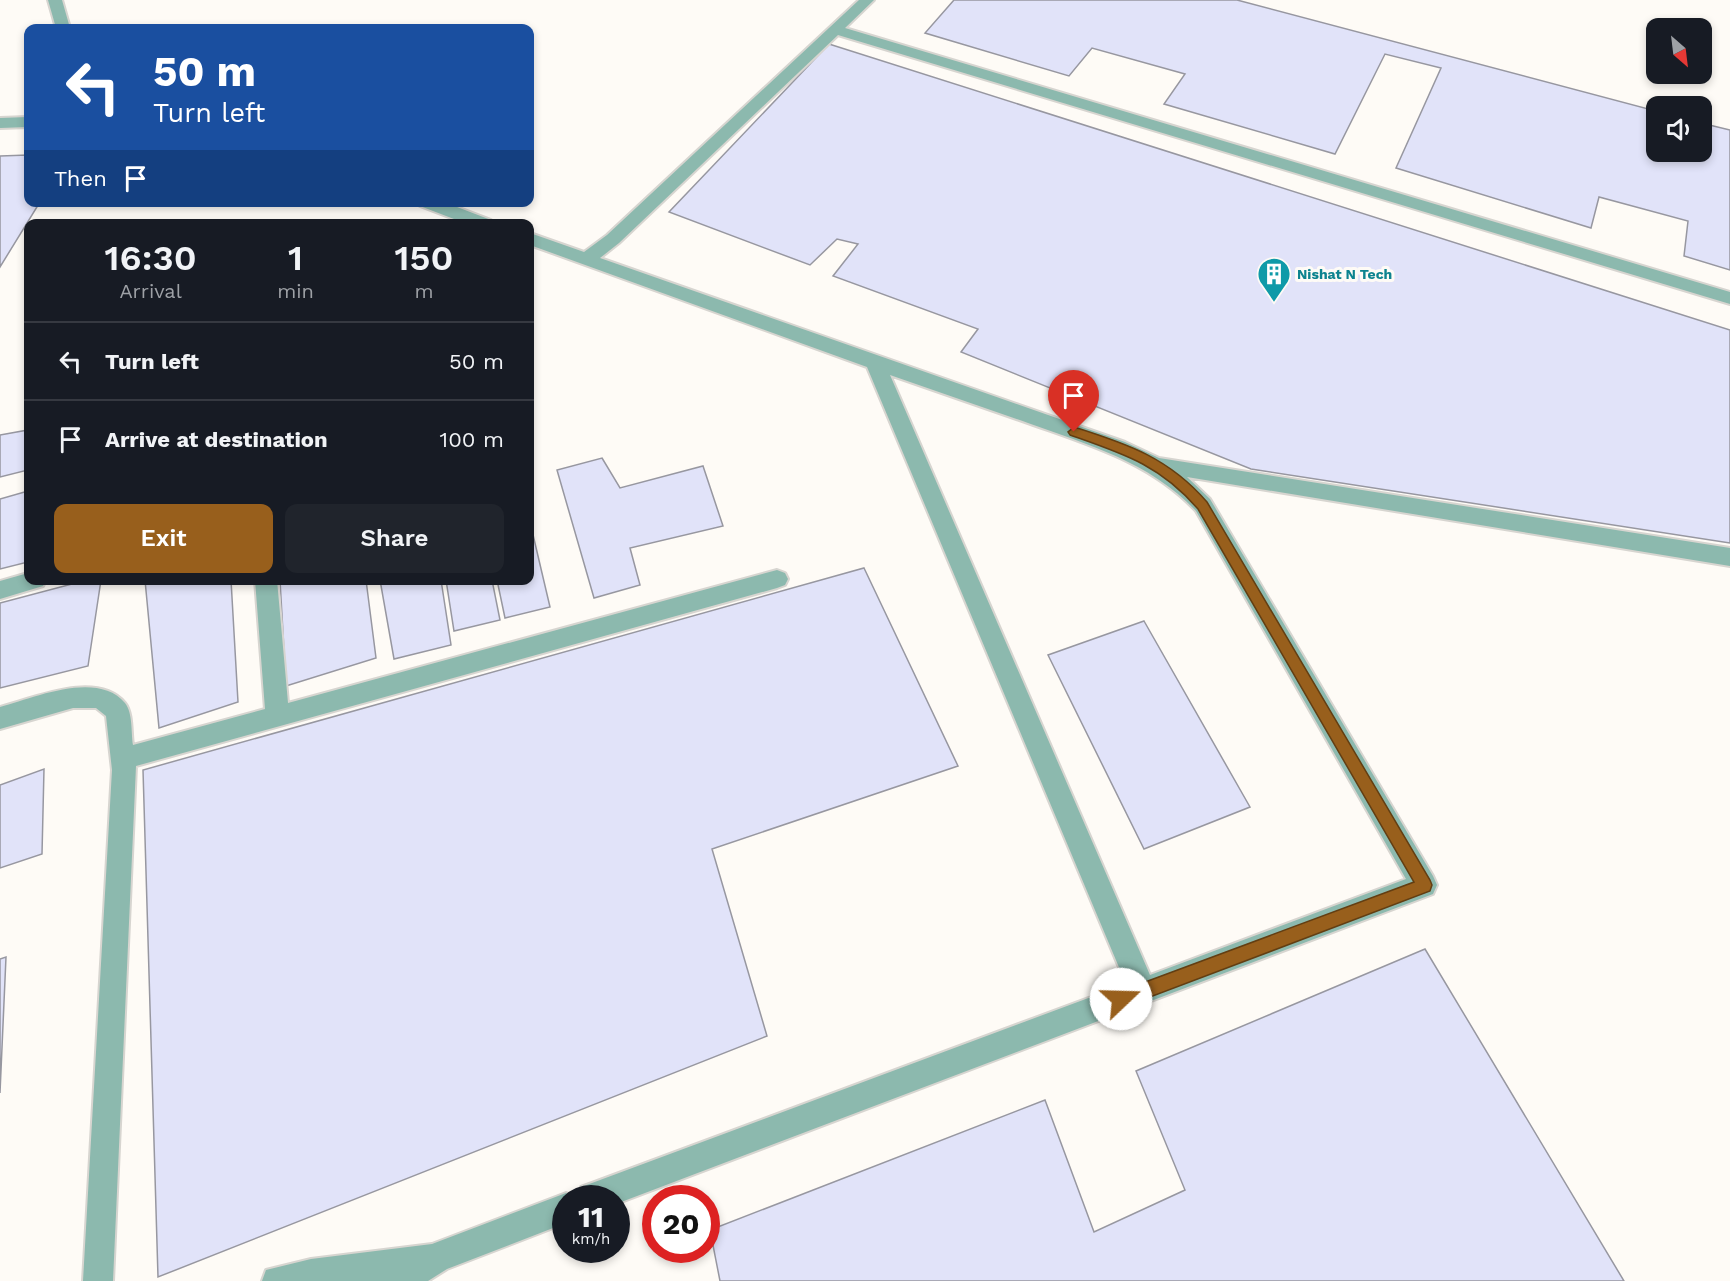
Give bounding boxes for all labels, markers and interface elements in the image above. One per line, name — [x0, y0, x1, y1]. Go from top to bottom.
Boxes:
north arrow — [1646, 18, 1712, 84]
map controls — [1646, 18, 1712, 162]
text: 50 m — [153, 47, 256, 96]
icon: left — [54, 48, 132, 126]
button: sound — [1646, 96, 1712, 162]
text: Turn left — [153, 97, 265, 129]
icon: arrive — [119, 162, 152, 195]
text: Then — [54, 166, 107, 191]
text: 16:30 — [105, 237, 197, 279]
text: 1 — [288, 237, 303, 279]
text: 150 — [395, 237, 453, 279]
building icon: Nishat N Tech — [1256, 256, 1292, 303]
place label: Nishat N Tech — [1297, 266, 1392, 282]
text: Arrival — [119, 279, 182, 303]
text: min — [277, 279, 314, 303]
text: m — [414, 279, 433, 303]
icon: left — [54, 345, 87, 378]
text: Turn left — [105, 349, 199, 374]
text: 50 m — [449, 349, 504, 374]
pin — [1048, 370, 1099, 432]
icon: arrive — [1057, 379, 1090, 412]
icon: arrive — [54, 423, 87, 456]
text: Arrive at destination — [105, 427, 328, 452]
text: 100 m — [440, 427, 504, 452]
button: Exit — [54, 504, 273, 573]
button: Share — [285, 504, 504, 573]
position arrow — [1089, 967, 1153, 1031]
speed limit sign: 20 — [642, 1185, 720, 1263]
text: 11 — [578, 1199, 604, 1234]
text: km/h — [572, 1230, 610, 1248]

